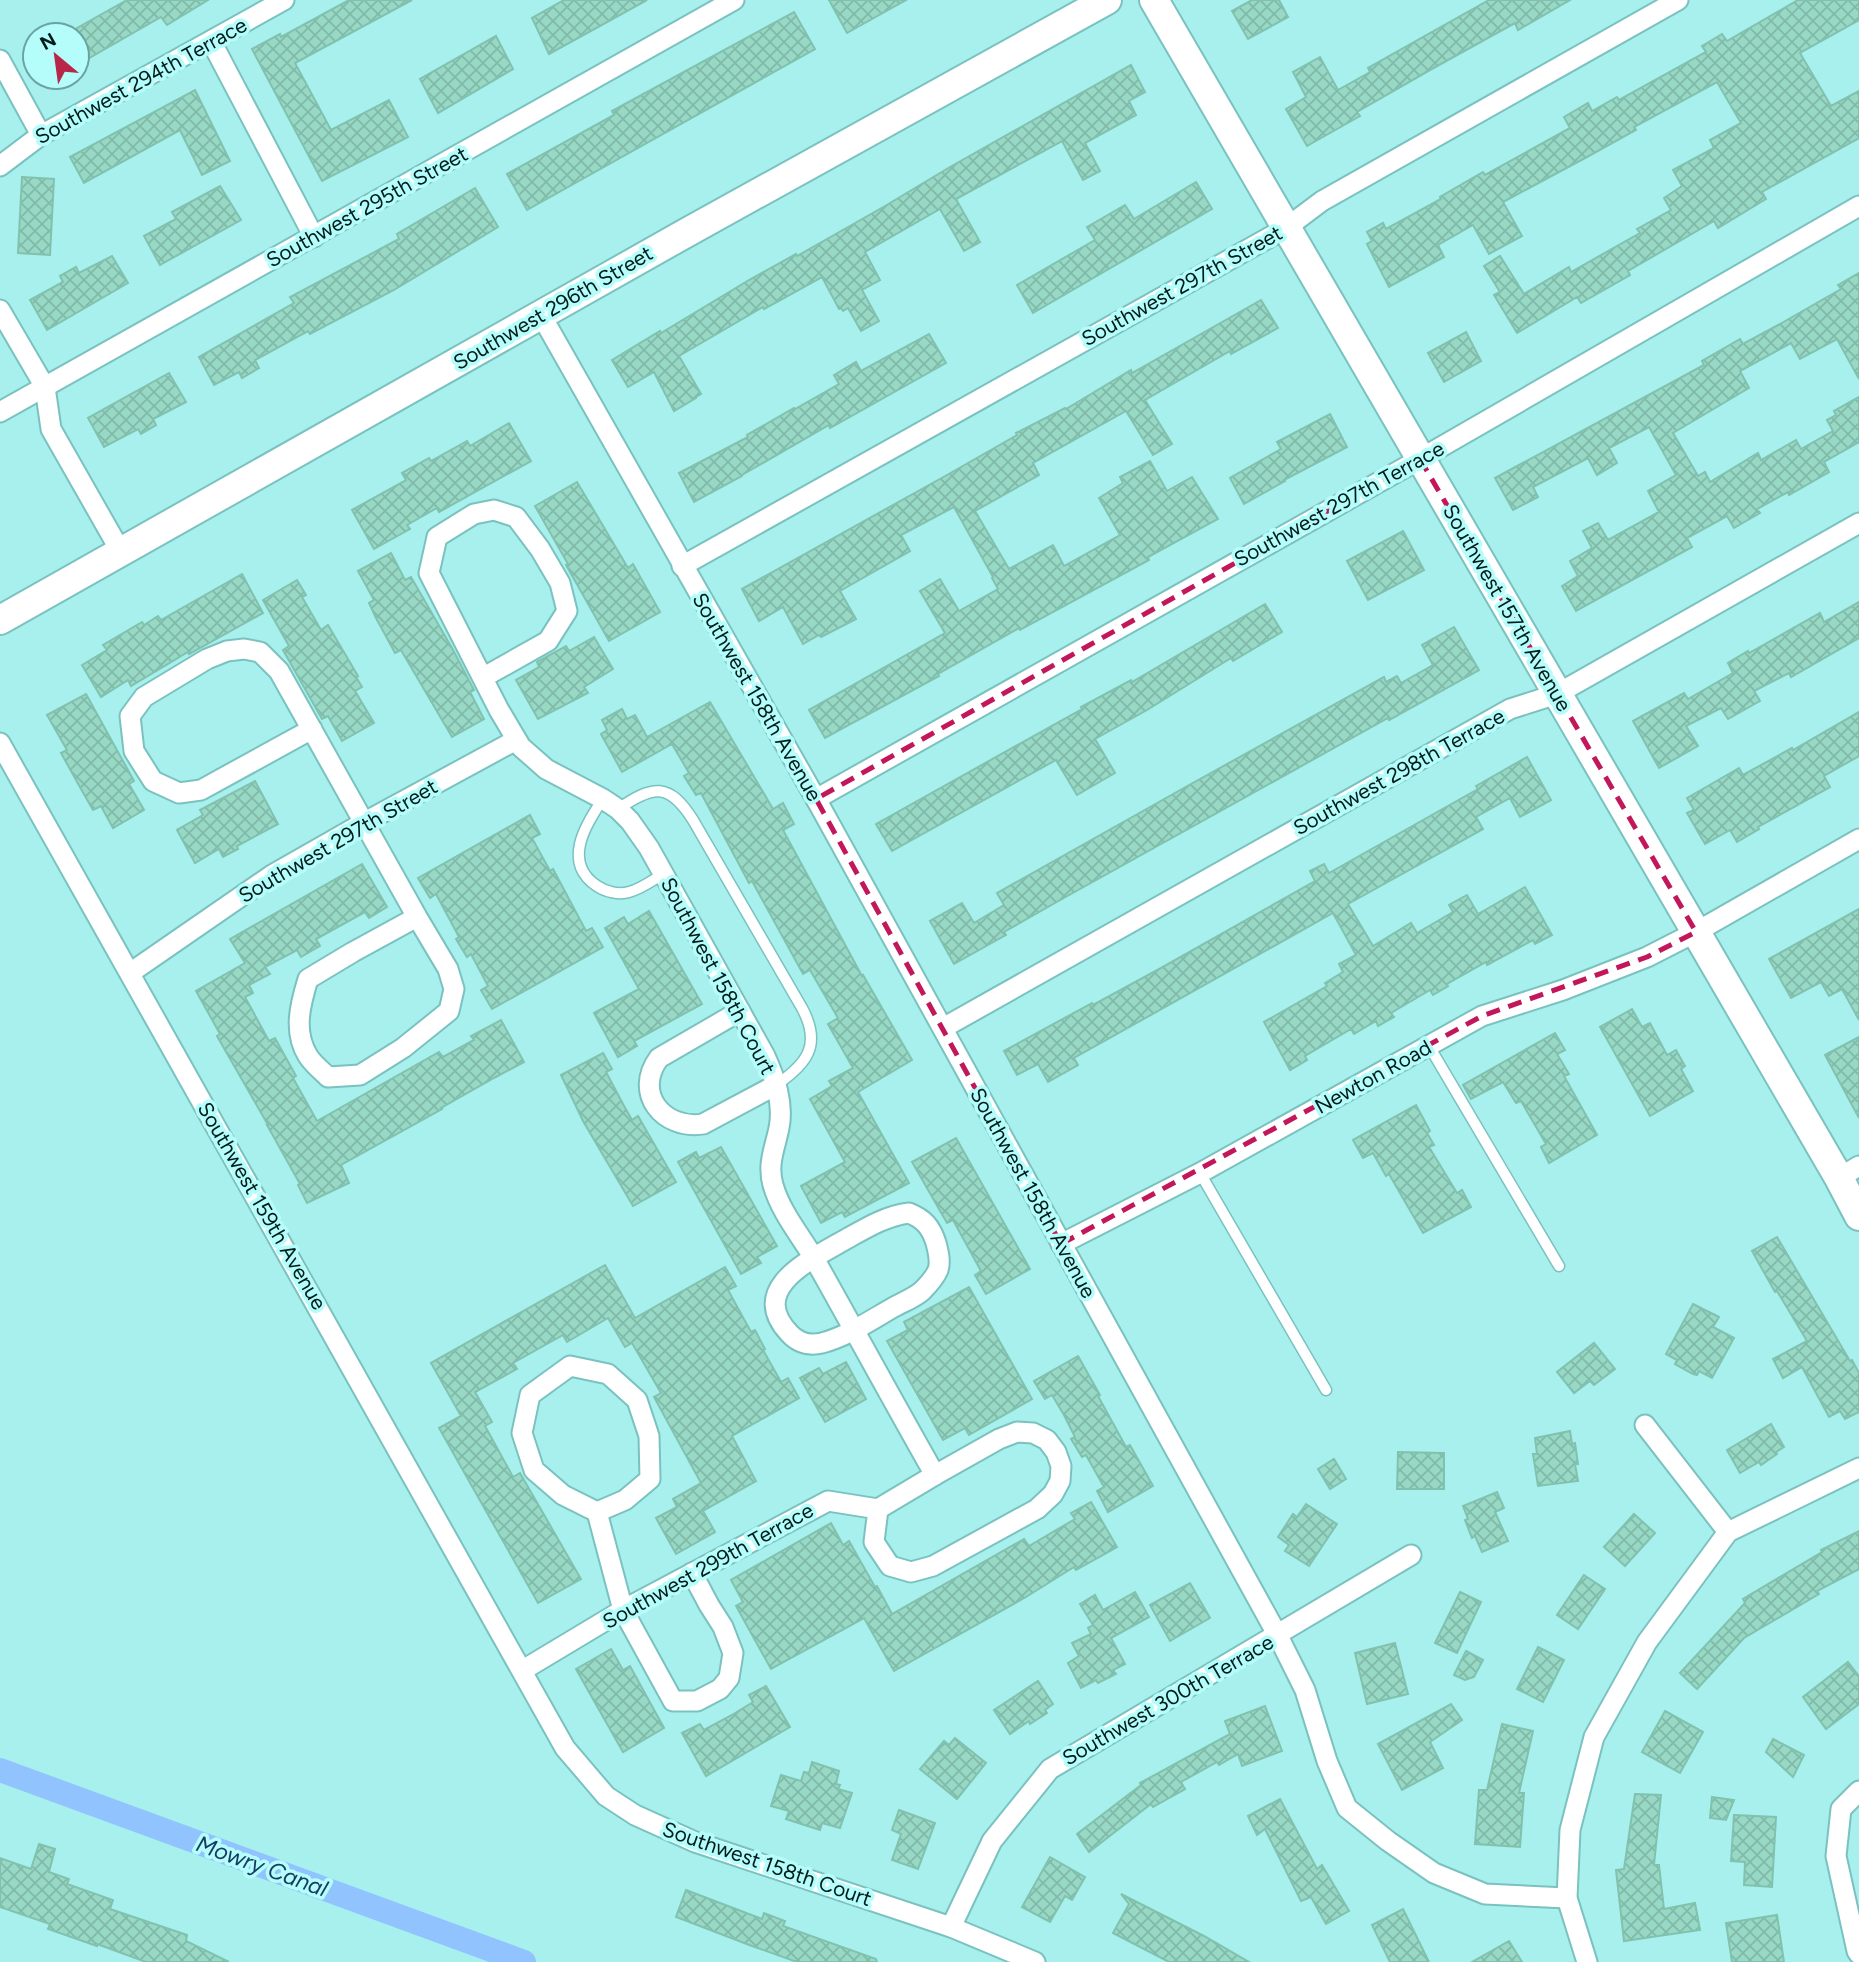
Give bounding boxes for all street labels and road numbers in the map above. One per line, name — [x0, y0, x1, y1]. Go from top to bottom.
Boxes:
street label: Southwest 294th Terrace — [31, 12, 251, 149]
street label: Southwest 295th Street — [262, 141, 472, 272]
street label: Southwest 297th Street — [1077, 220, 1286, 351]
street label: Southwest 296th Street — [449, 240, 657, 375]
street label: Southwest 297th Terrace — [1229, 435, 1448, 572]
street label: Southwest 157th Avenue — [1438, 500, 1577, 716]
street label: Southwest 158th Avenue — [688, 588, 827, 805]
street label: Southwest 298th Terrace — [1289, 703, 1509, 840]
street label: Southwest 297th Street — [234, 773, 442, 908]
street label: Southwest 158th Court — [656, 873, 781, 1079]
street label: Newton Road — [1310, 1034, 1435, 1119]
street label: Southwest 158th Avenue — [965, 1083, 1102, 1302]
street label: Southwest 159th Avenue — [193, 1098, 332, 1314]
street label: Southwest 299th Terrace — [598, 1497, 817, 1634]
street label: Southwest 300th Terrace — [1058, 1629, 1278, 1770]
street label: Southwest 158th Court — [659, 1816, 875, 1911]

